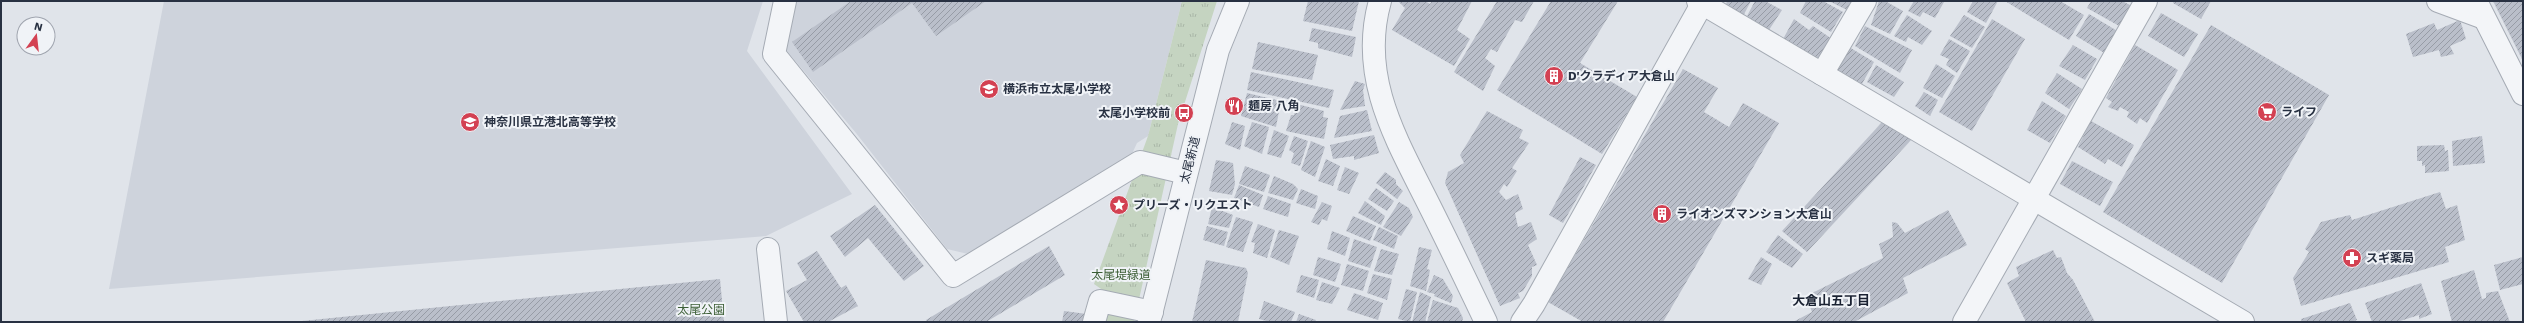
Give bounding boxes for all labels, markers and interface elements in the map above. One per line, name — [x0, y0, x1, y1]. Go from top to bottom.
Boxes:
north arrow — [16, 16, 56, 56]
text: N — [33, 19, 44, 34]
building icon: D'クラディア大倉山 — [1543, 65, 1565, 87]
place label: D'クラディア大倉山 — [1568, 69, 1675, 83]
school or university icon: 横浜市立太尾小学校 — [978, 78, 1000, 100]
place label: 横浜市立太尾小学校 — [1003, 82, 1111, 96]
restaurant icon: 麺房 八角 — [1223, 95, 1245, 117]
place label: 麺房 八角 — [1248, 99, 1299, 113]
supermarket icon: ライフ — [2256, 101, 2278, 123]
bus stop icon: 太尾小学校前 — [1173, 102, 1195, 124]
place label: ライフ — [2281, 105, 2317, 119]
place label: 太尾小学校前 — [1098, 106, 1170, 120]
school or university icon: 神奈川県立港北高等学校 — [459, 111, 481, 133]
place label: 神奈川県立港北高等学校 — [484, 115, 616, 129]
street label: 太尾新道 — [1177, 135, 1203, 185]
place icon: プリーズ・リクエスト — [1108, 194, 1130, 216]
place label: プリーズ・リクエスト — [1133, 198, 1252, 212]
building icon: ライオンズマンション大倉山 — [1651, 203, 1673, 225]
place label: ライオンズマンション大倉山 — [1676, 207, 1832, 221]
pharmacy icon: スギ薬局 — [2341, 247, 2363, 269]
place label: スギ薬局 — [2366, 251, 2414, 265]
park label: 太尾堤緑道 — [1091, 268, 1151, 282]
district label: 大倉山五丁目 — [1792, 293, 1870, 308]
park label: 太尾公園 — [677, 303, 725, 317]

